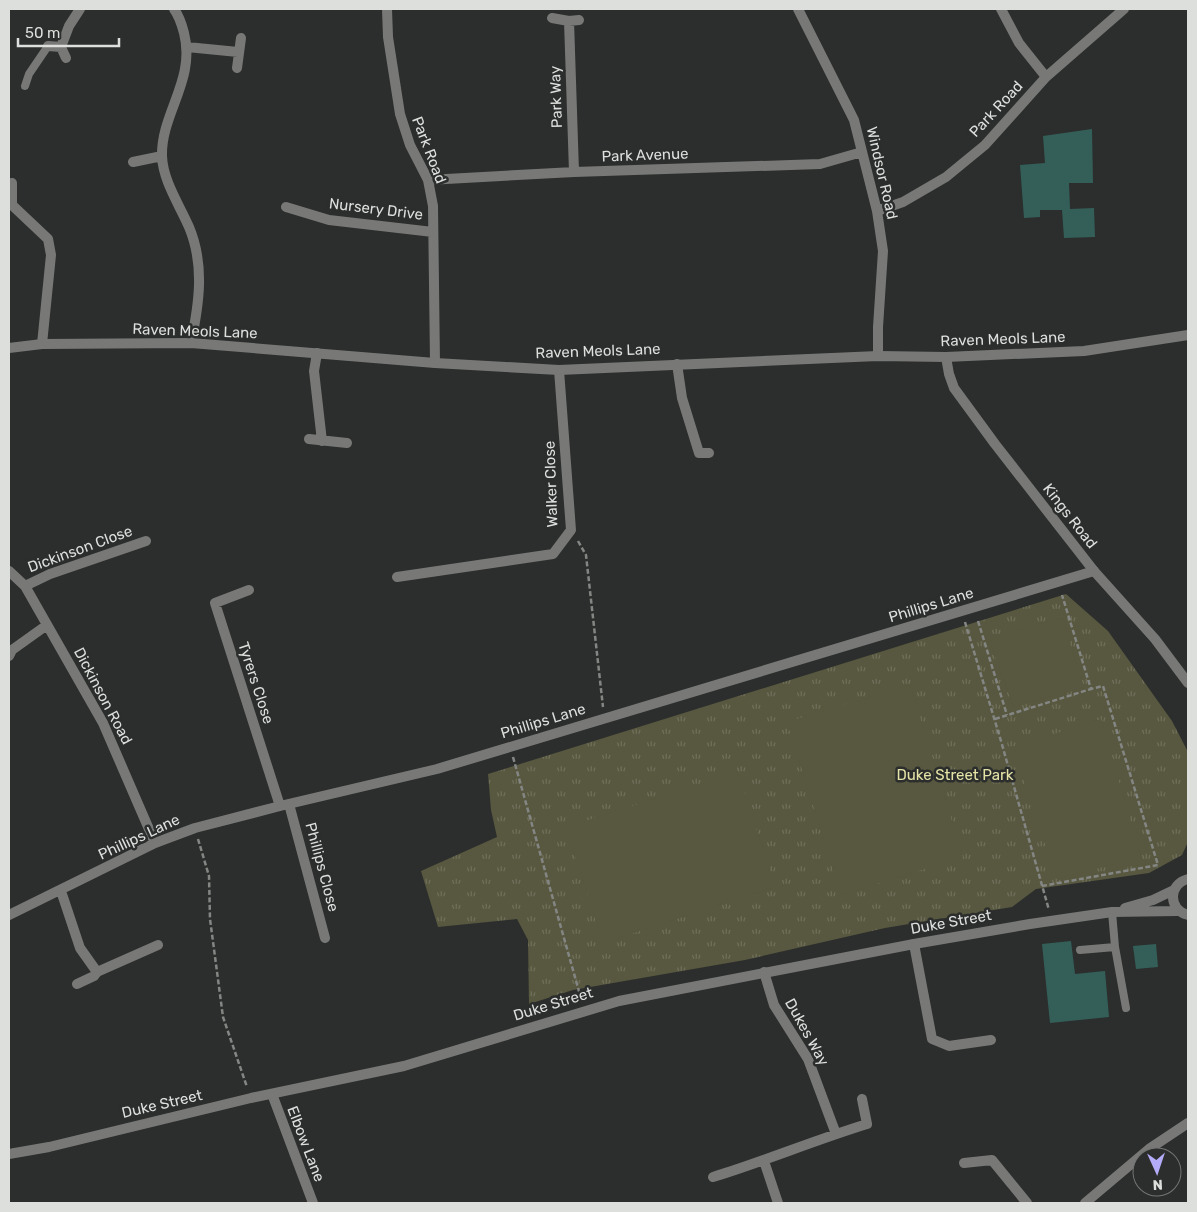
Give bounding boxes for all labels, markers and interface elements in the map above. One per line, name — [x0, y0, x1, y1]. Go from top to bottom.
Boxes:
scale bar — [18, 15, 119, 47]
text: 50 m — [25, 24, 60, 42]
street label: Park Way — [546, 65, 566, 129]
street label: Park Road — [965, 77, 1027, 141]
street label: Park Road — [408, 114, 450, 186]
street label: Windsor Road — [863, 125, 901, 221]
street label: Park Avenue — [601, 144, 689, 166]
street label: Nursery Drive — [328, 194, 424, 224]
street label: Raven Meols Lane — [132, 320, 258, 342]
street label: Raven Meols Lane — [940, 328, 1066, 350]
street label: Raven Meols Lane — [535, 340, 661, 362]
street label: Walker Close — [540, 440, 562, 528]
street label: Kings Road — [1039, 480, 1101, 552]
street label: Dickinson Close — [25, 522, 135, 576]
street label: Phillips Lane — [886, 584, 976, 626]
street label: Tyrers Close — [234, 640, 278, 726]
street label: Dickinson Road — [70, 644, 136, 748]
street label: Phillips Lane — [498, 700, 588, 742]
park label: Duke Street Park — [896, 766, 1014, 784]
street label: Phillips Lane — [95, 810, 183, 864]
street label: Phillips Close — [301, 820, 343, 914]
street label: Duke Street — [909, 906, 993, 938]
street label: Duke Street — [511, 983, 595, 1025]
street label: Dukes Way — [781, 995, 833, 1069]
street label: Duke Street — [120, 1086, 204, 1122]
street label: Elbow Lane — [283, 1104, 329, 1184]
north arrow — [1132, 1147, 1182, 1197]
text: N — [1152, 1176, 1163, 1193]

